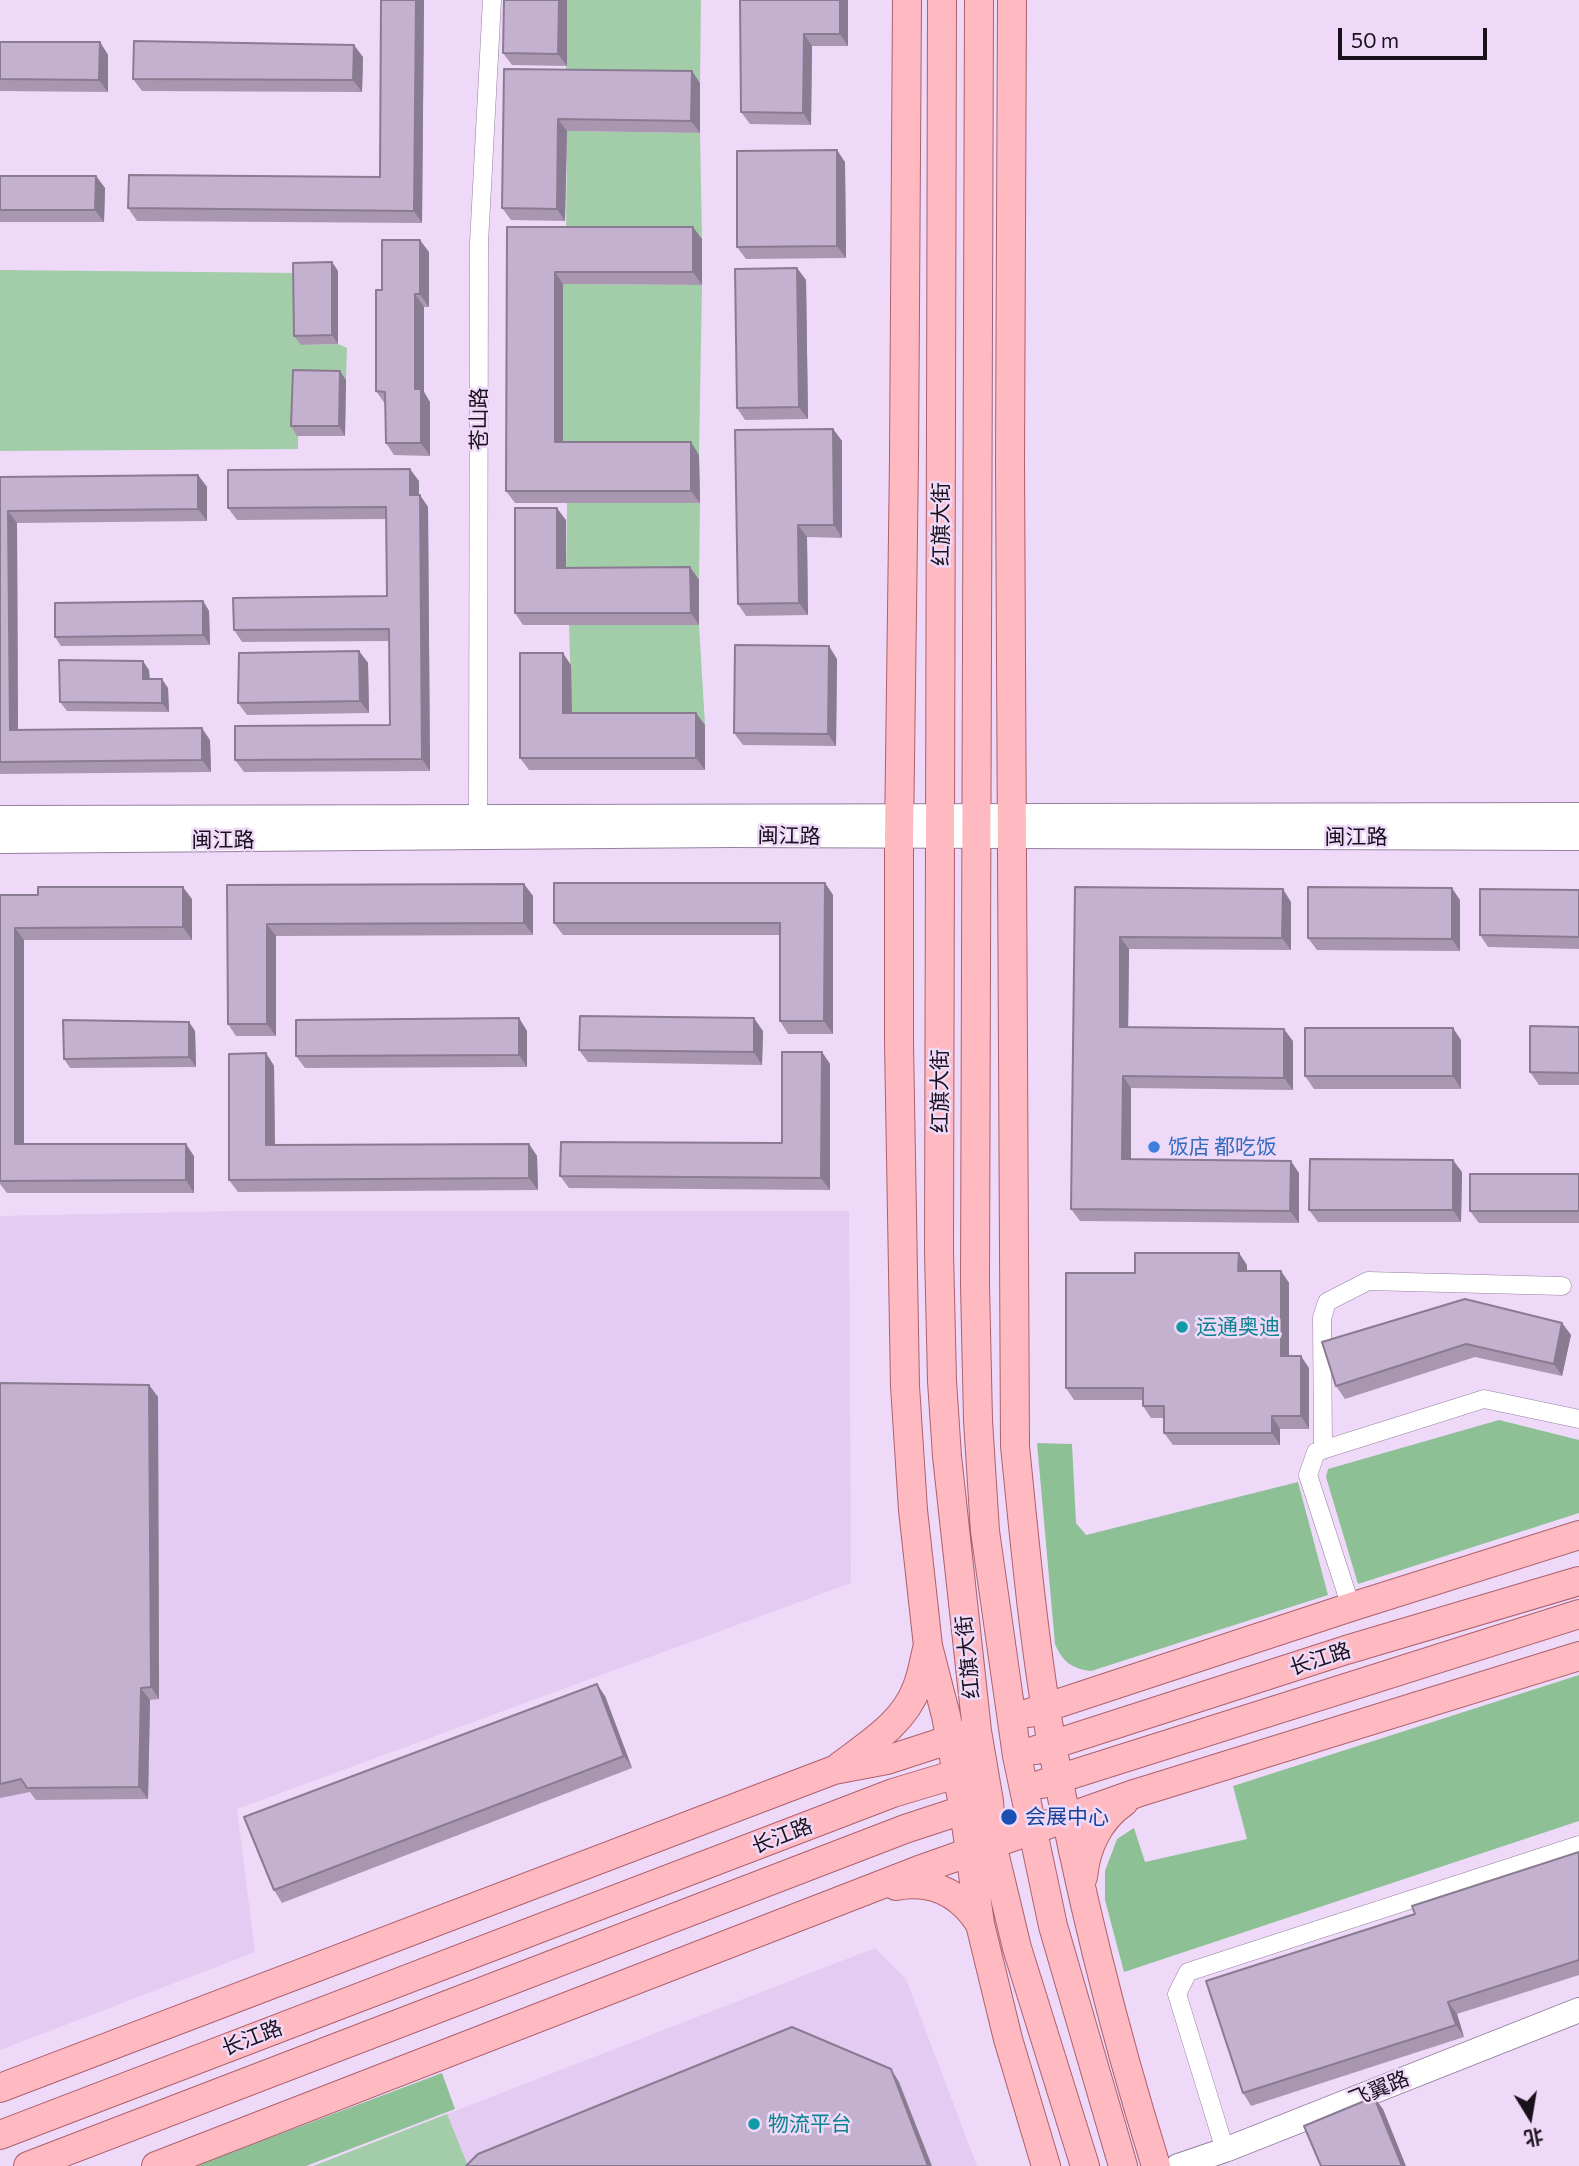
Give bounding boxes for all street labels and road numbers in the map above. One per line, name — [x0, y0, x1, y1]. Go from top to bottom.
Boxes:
street label: 苍山路 — [466, 388, 492, 450]
street label: 红旗大街 — [928, 482, 954, 566]
street label: 闽江路 — [757, 823, 821, 849]
street label: 闽江路 — [1325, 824, 1387, 850]
street label: 闽江路 — [192, 827, 254, 853]
street label: 红旗大街 — [927, 1049, 953, 1133]
street label: 红旗大街 — [951, 1614, 985, 1700]
street label: 长江路 — [1286, 1637, 1354, 1681]
street label: 长江路 — [748, 1813, 816, 1859]
street label: 长江路 — [218, 2015, 286, 2061]
street label: 飞翼路 — [1345, 2066, 1413, 2112]

